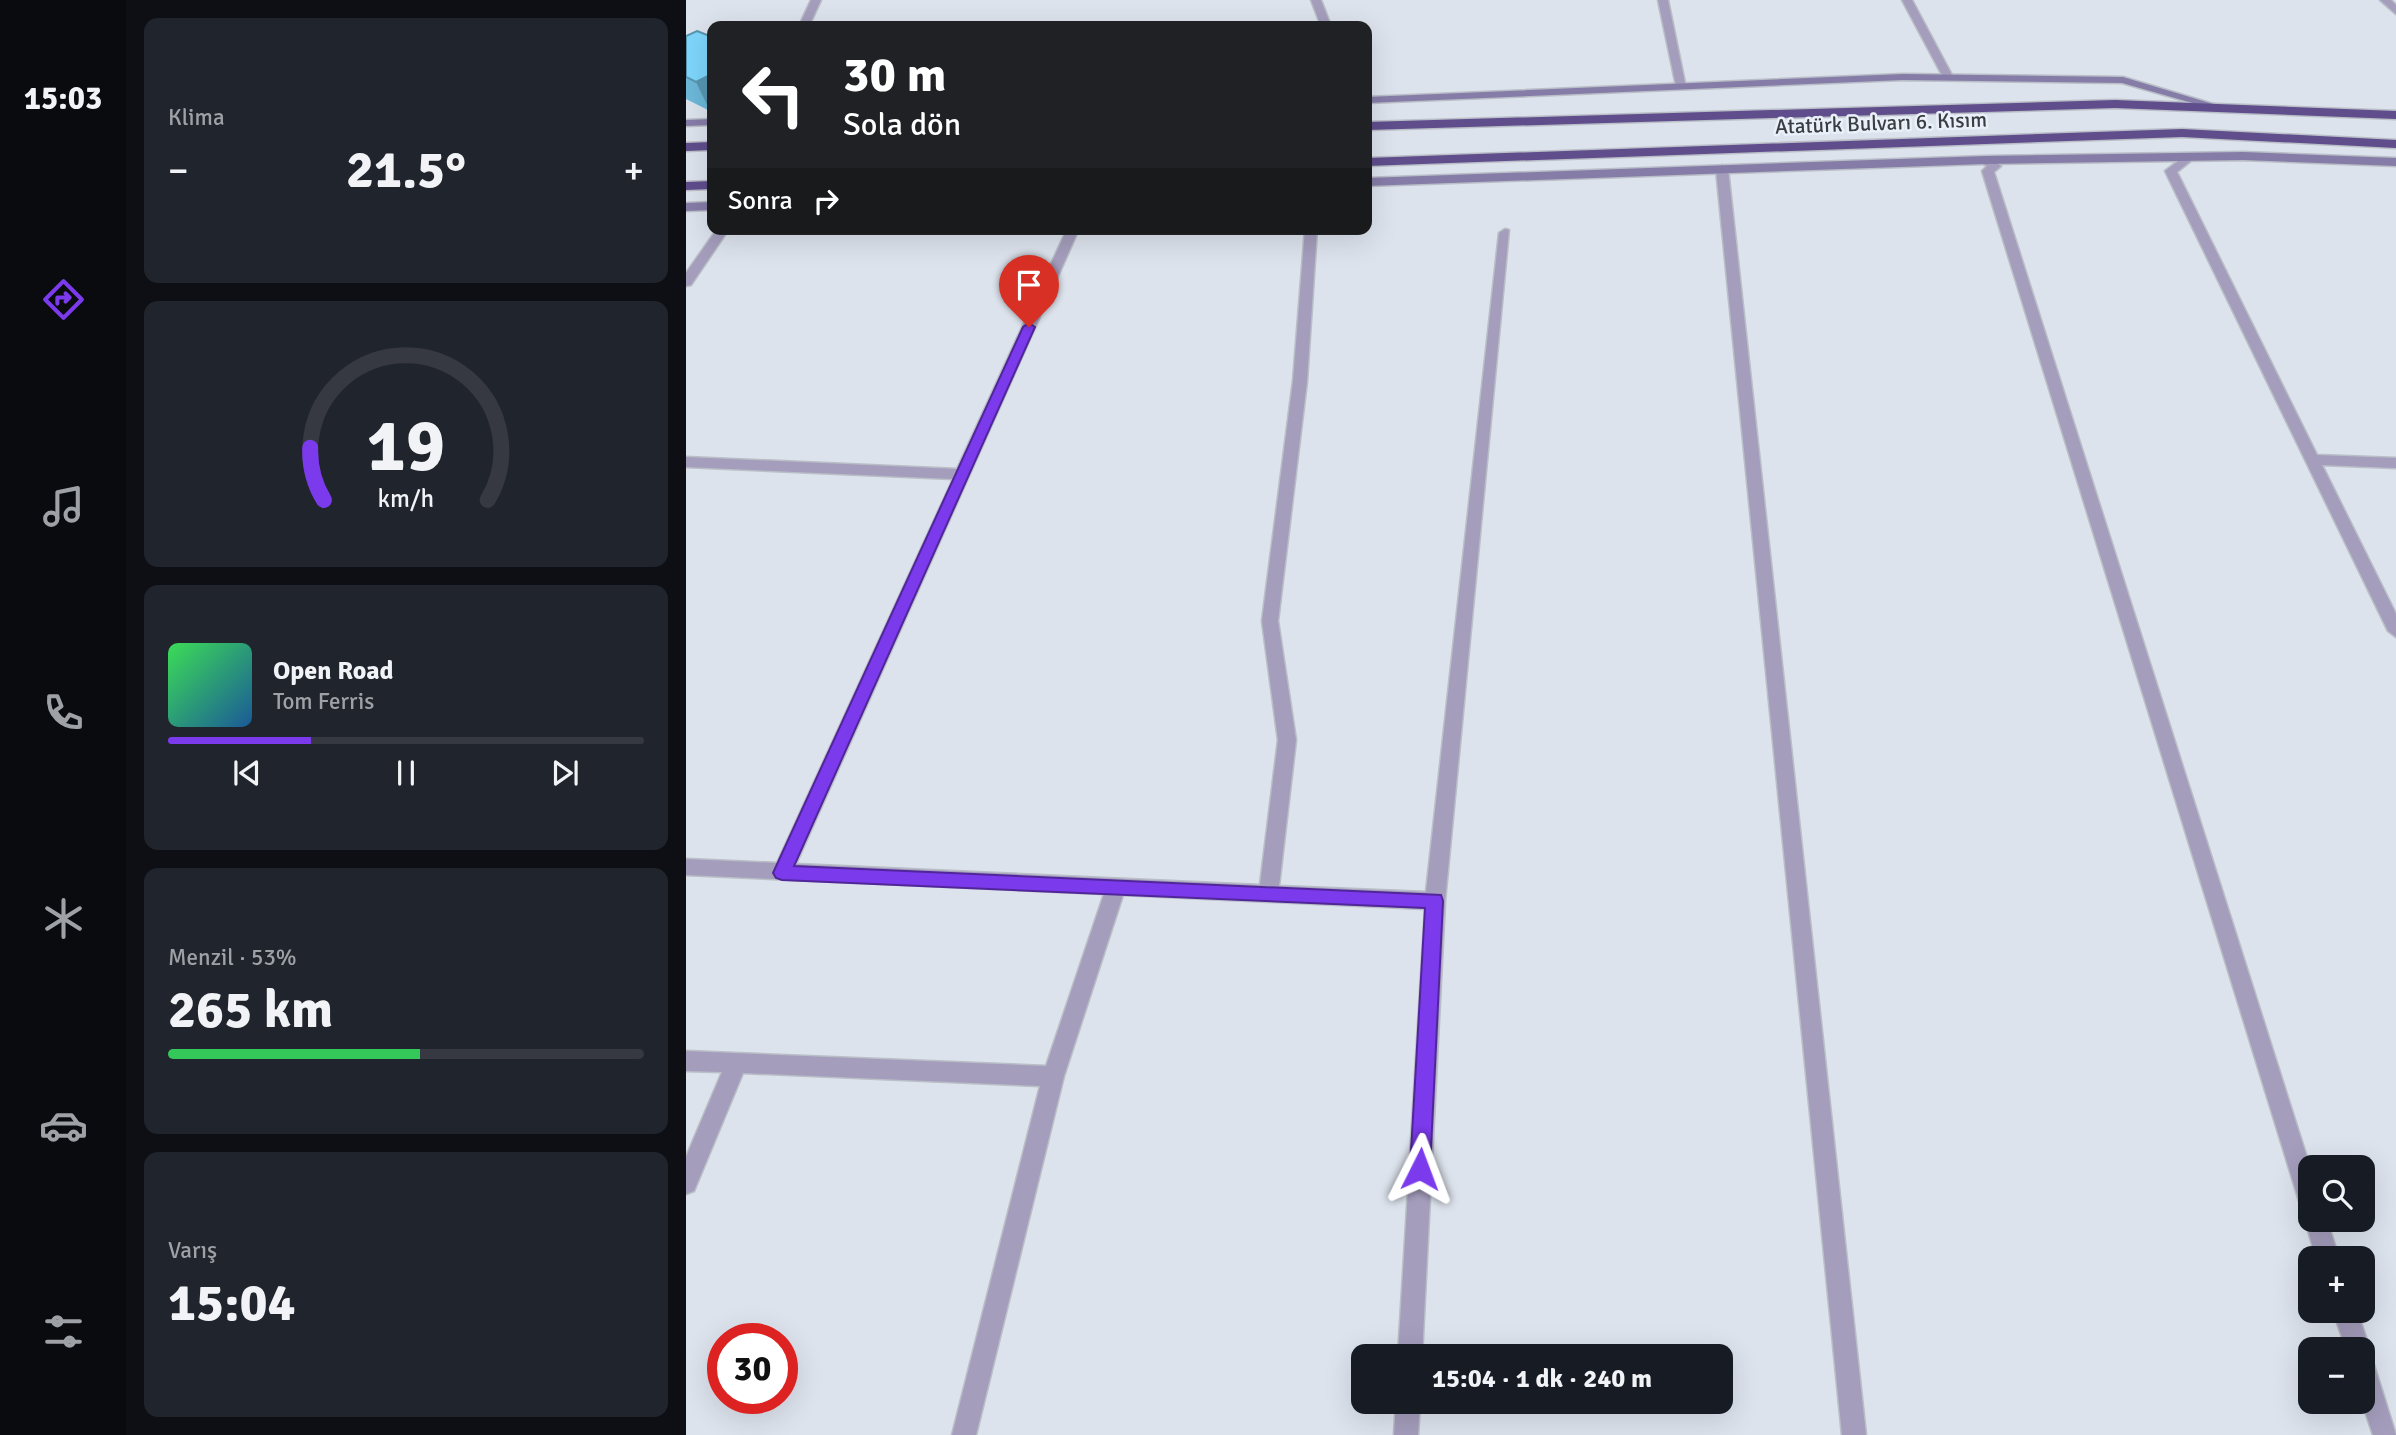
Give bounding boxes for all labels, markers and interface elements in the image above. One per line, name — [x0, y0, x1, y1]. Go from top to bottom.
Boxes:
text: 30 m — [843, 45, 946, 105]
icon: left — [728, 49, 819, 140]
text: 15:03 — [24, 79, 102, 118]
text: Klima — [168, 103, 225, 132]
text: Sola dön — [843, 105, 961, 144]
street label: Atatürk Bulvarı 6. Kısım — [1775, 106, 1987, 140]
text: 21.5° — [346, 138, 466, 202]
text: − — [168, 147, 189, 194]
text: + — [623, 147, 644, 194]
icon: right — [807, 182, 845, 220]
text: Sonra — [728, 185, 793, 217]
pin — [999, 255, 1059, 327]
icon: arrive — [1010, 266, 1048, 304]
icon: directions — [39, 275, 88, 324]
text: 19 — [367, 403, 445, 492]
icon: music — [39, 482, 88, 531]
text: km/h — [378, 483, 434, 514]
text: Open Road — [273, 655, 394, 687]
text: Tom Ferris — [273, 687, 374, 716]
icon: phone — [39, 688, 88, 737]
icon: previous — [228, 754, 266, 792]
icon: pause — [387, 754, 425, 792]
icon: next — [546, 754, 584, 792]
icon: climate — [39, 894, 88, 943]
text: Menzil · 53% — [168, 943, 297, 972]
text: 265 km — [168, 978, 333, 1042]
icon: car — [39, 1101, 88, 1150]
position arrow — [1383, 1132, 1457, 1206]
map controls — [2298, 1155, 2375, 1414]
button: search — [2298, 1155, 2375, 1232]
text: Varış — [168, 1236, 217, 1265]
button: + — [2298, 1246, 2375, 1323]
text: 15:04 — [168, 1271, 296, 1335]
icon: filters — [39, 1307, 88, 1356]
speed limit sign: 30 — [707, 1323, 798, 1414]
button: − — [2298, 1337, 2375, 1414]
text: 15:04 · 1 dk · 240 m — [1432, 1363, 1652, 1395]

